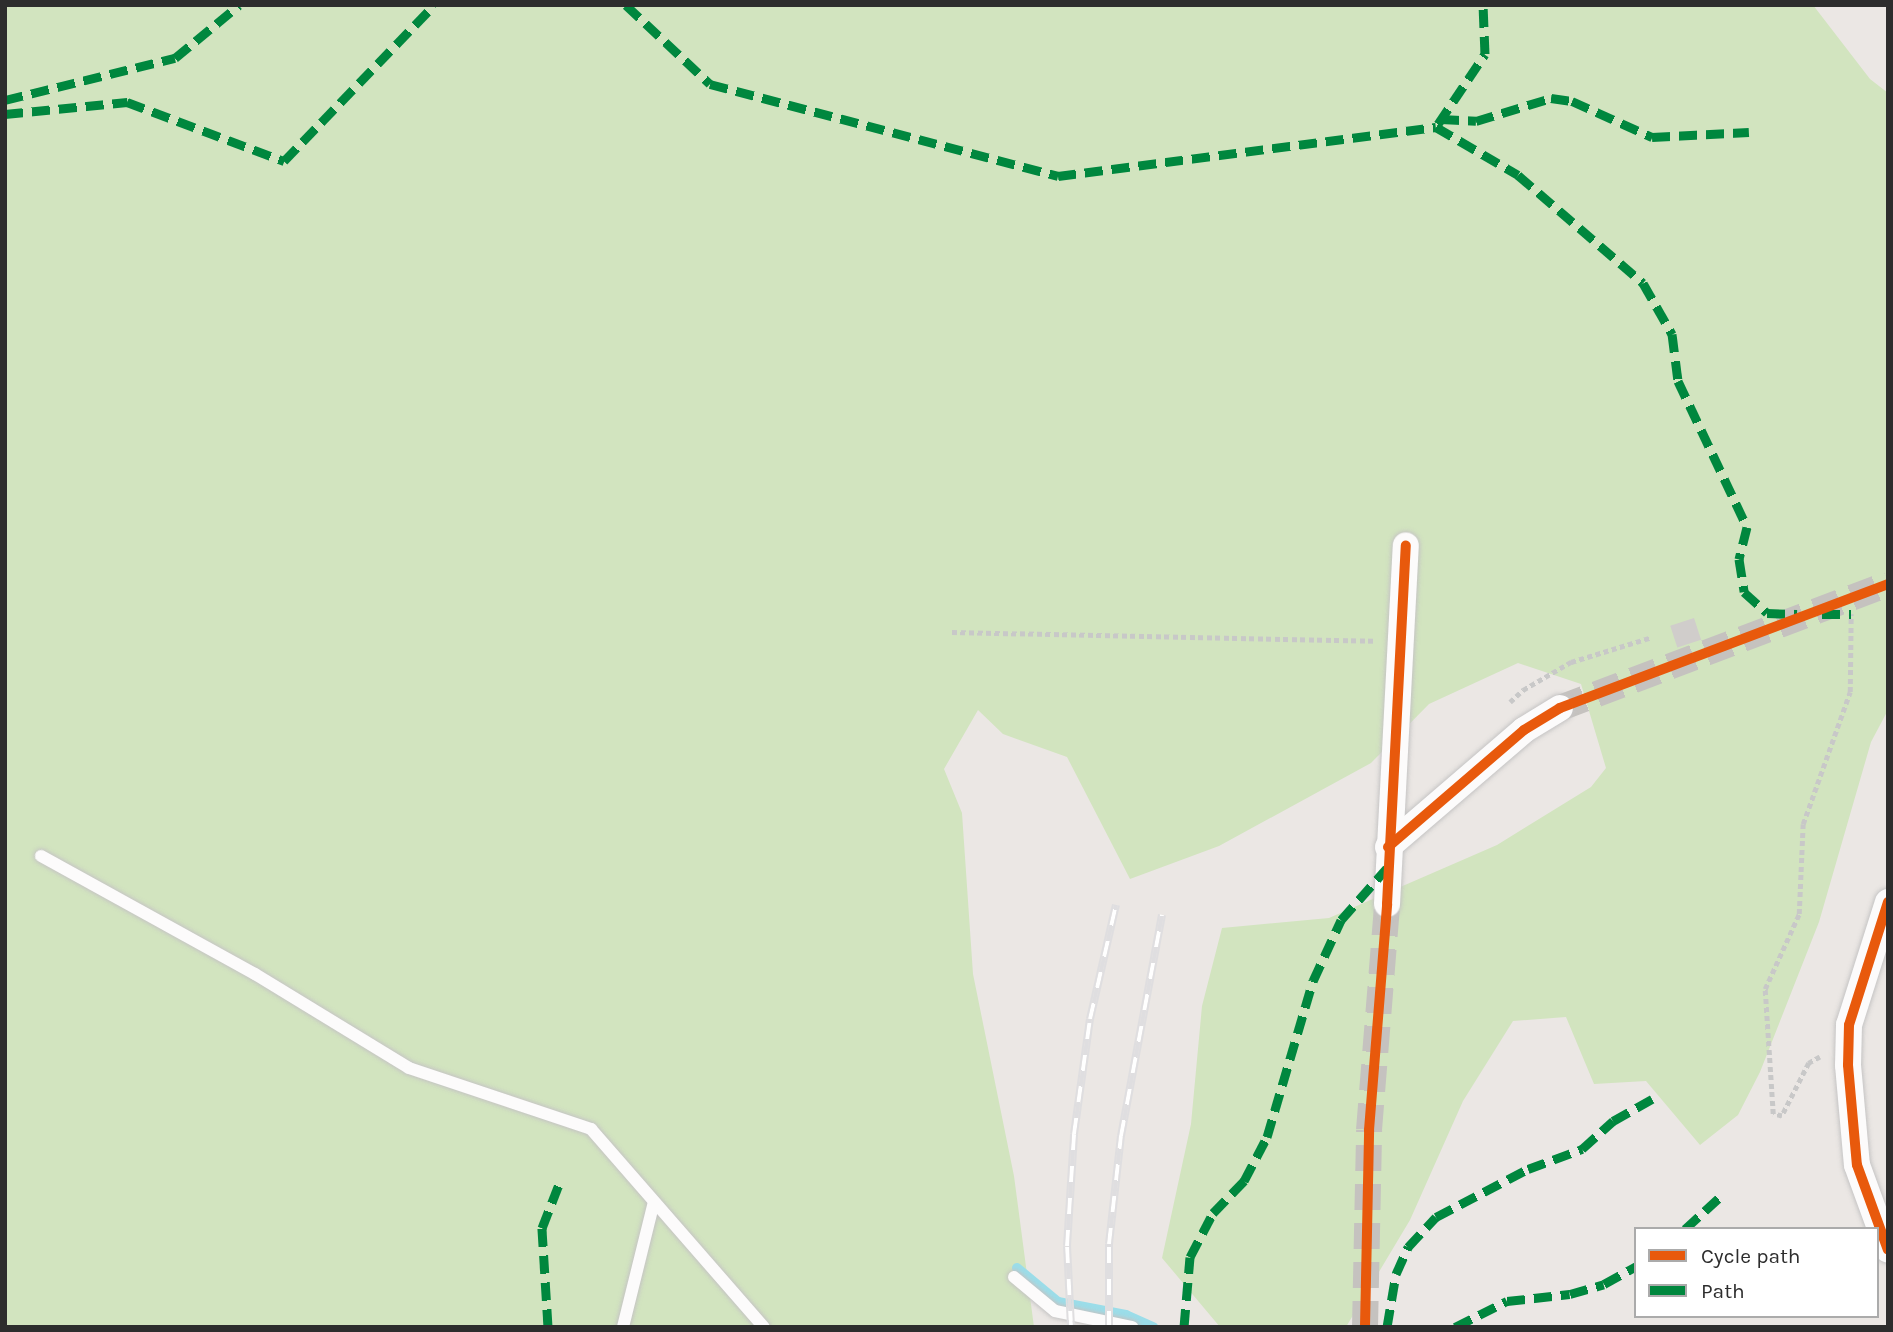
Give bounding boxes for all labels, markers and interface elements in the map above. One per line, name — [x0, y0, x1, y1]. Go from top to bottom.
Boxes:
legend — [1634, 1227, 1879, 1318]
text: Cycle path — [1701, 1244, 1801, 1268]
text: Path — [1701, 1279, 1745, 1303]

